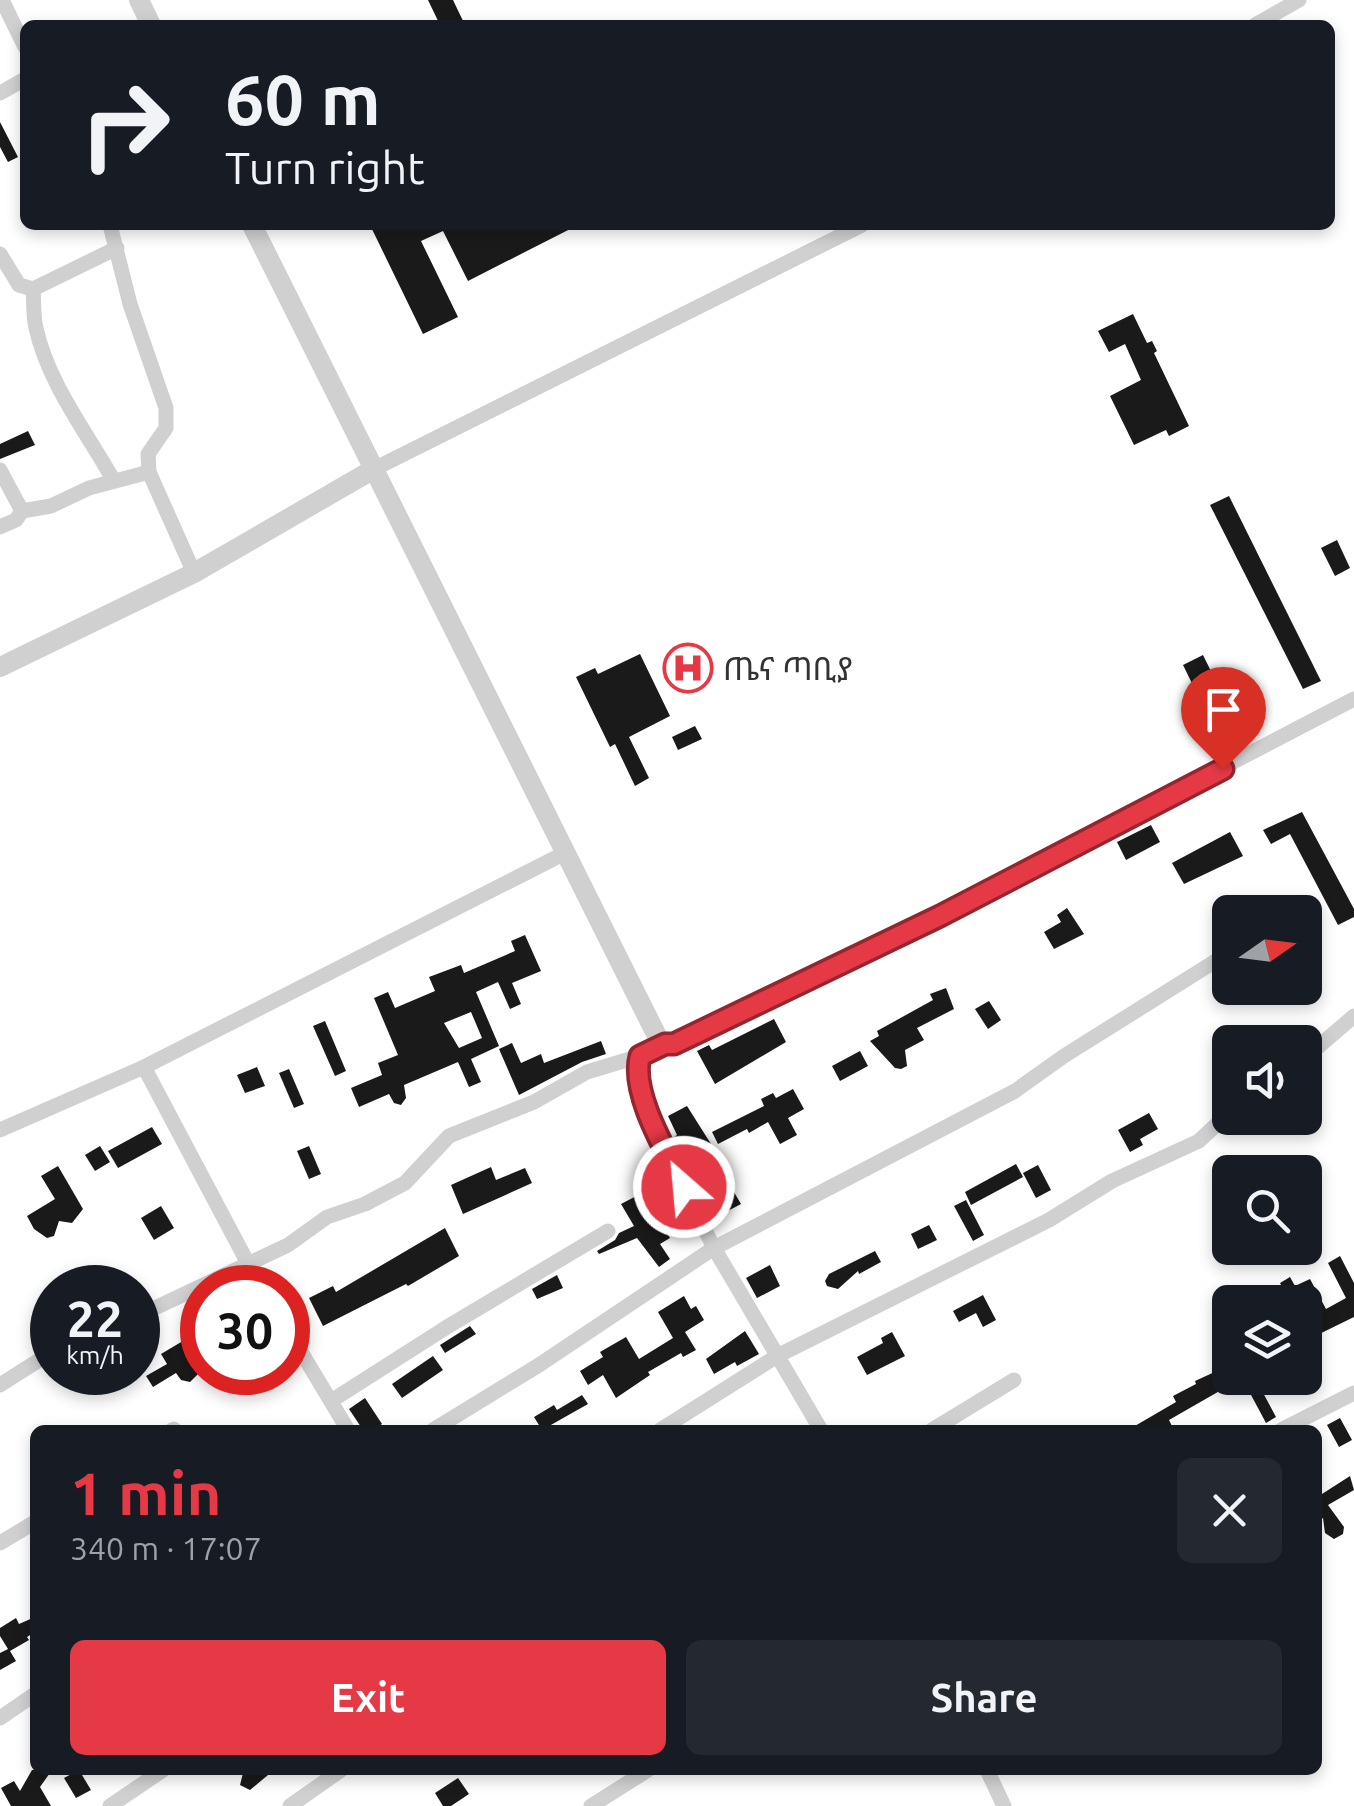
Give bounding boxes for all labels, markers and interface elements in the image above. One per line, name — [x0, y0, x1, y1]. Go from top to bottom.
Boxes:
icon: right — [60, 60, 190, 190]
text: 60 m — [225, 60, 381, 138]
text: Turn right — [225, 142, 425, 193]
hospital icon: ጤና ጣቢያ — [662, 642, 714, 694]
place label: ጤና ጣቢያ — [723, 650, 853, 686]
pin — [1181, 667, 1266, 770]
icon: arrive — [1196, 682, 1251, 737]
north arrow — [1212, 895, 1322, 1005]
map controls — [1212, 895, 1322, 1395]
button: sound — [1212, 1025, 1322, 1135]
position arrow — [632, 1135, 736, 1239]
button: search — [1212, 1155, 1322, 1265]
speed limit sign: 30 — [180, 1265, 310, 1395]
button: layers — [1212, 1285, 1322, 1395]
text: 22 — [67, 1290, 123, 1346]
text: km/h — [66, 1341, 124, 1369]
button: close — [1177, 1458, 1282, 1563]
text: 1 min — [70, 1459, 222, 1526]
text: 340 m · 17:07 — [70, 1530, 262, 1566]
button: Exit — [70, 1640, 666, 1755]
button: Share — [686, 1640, 1282, 1755]

